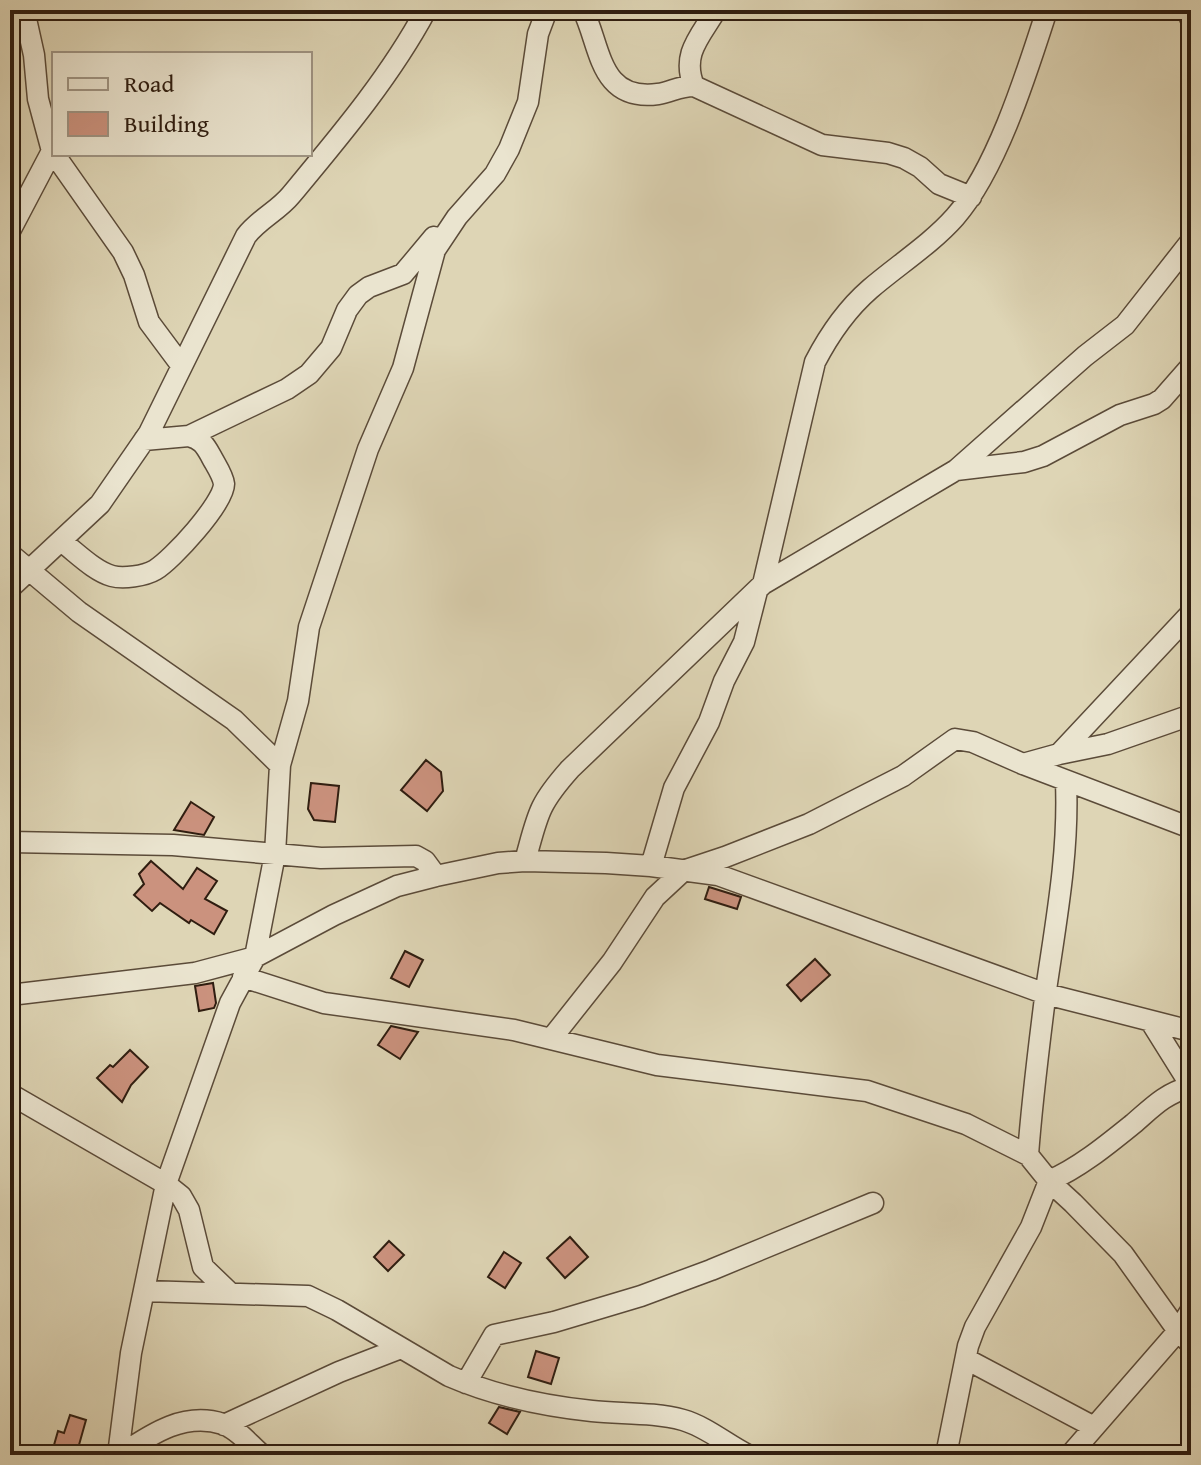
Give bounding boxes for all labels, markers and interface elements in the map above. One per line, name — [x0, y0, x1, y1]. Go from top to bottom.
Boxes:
legend — [52, 52, 312, 156]
text: Road — [124, 66, 174, 101]
text: Building — [124, 106, 209, 141]

